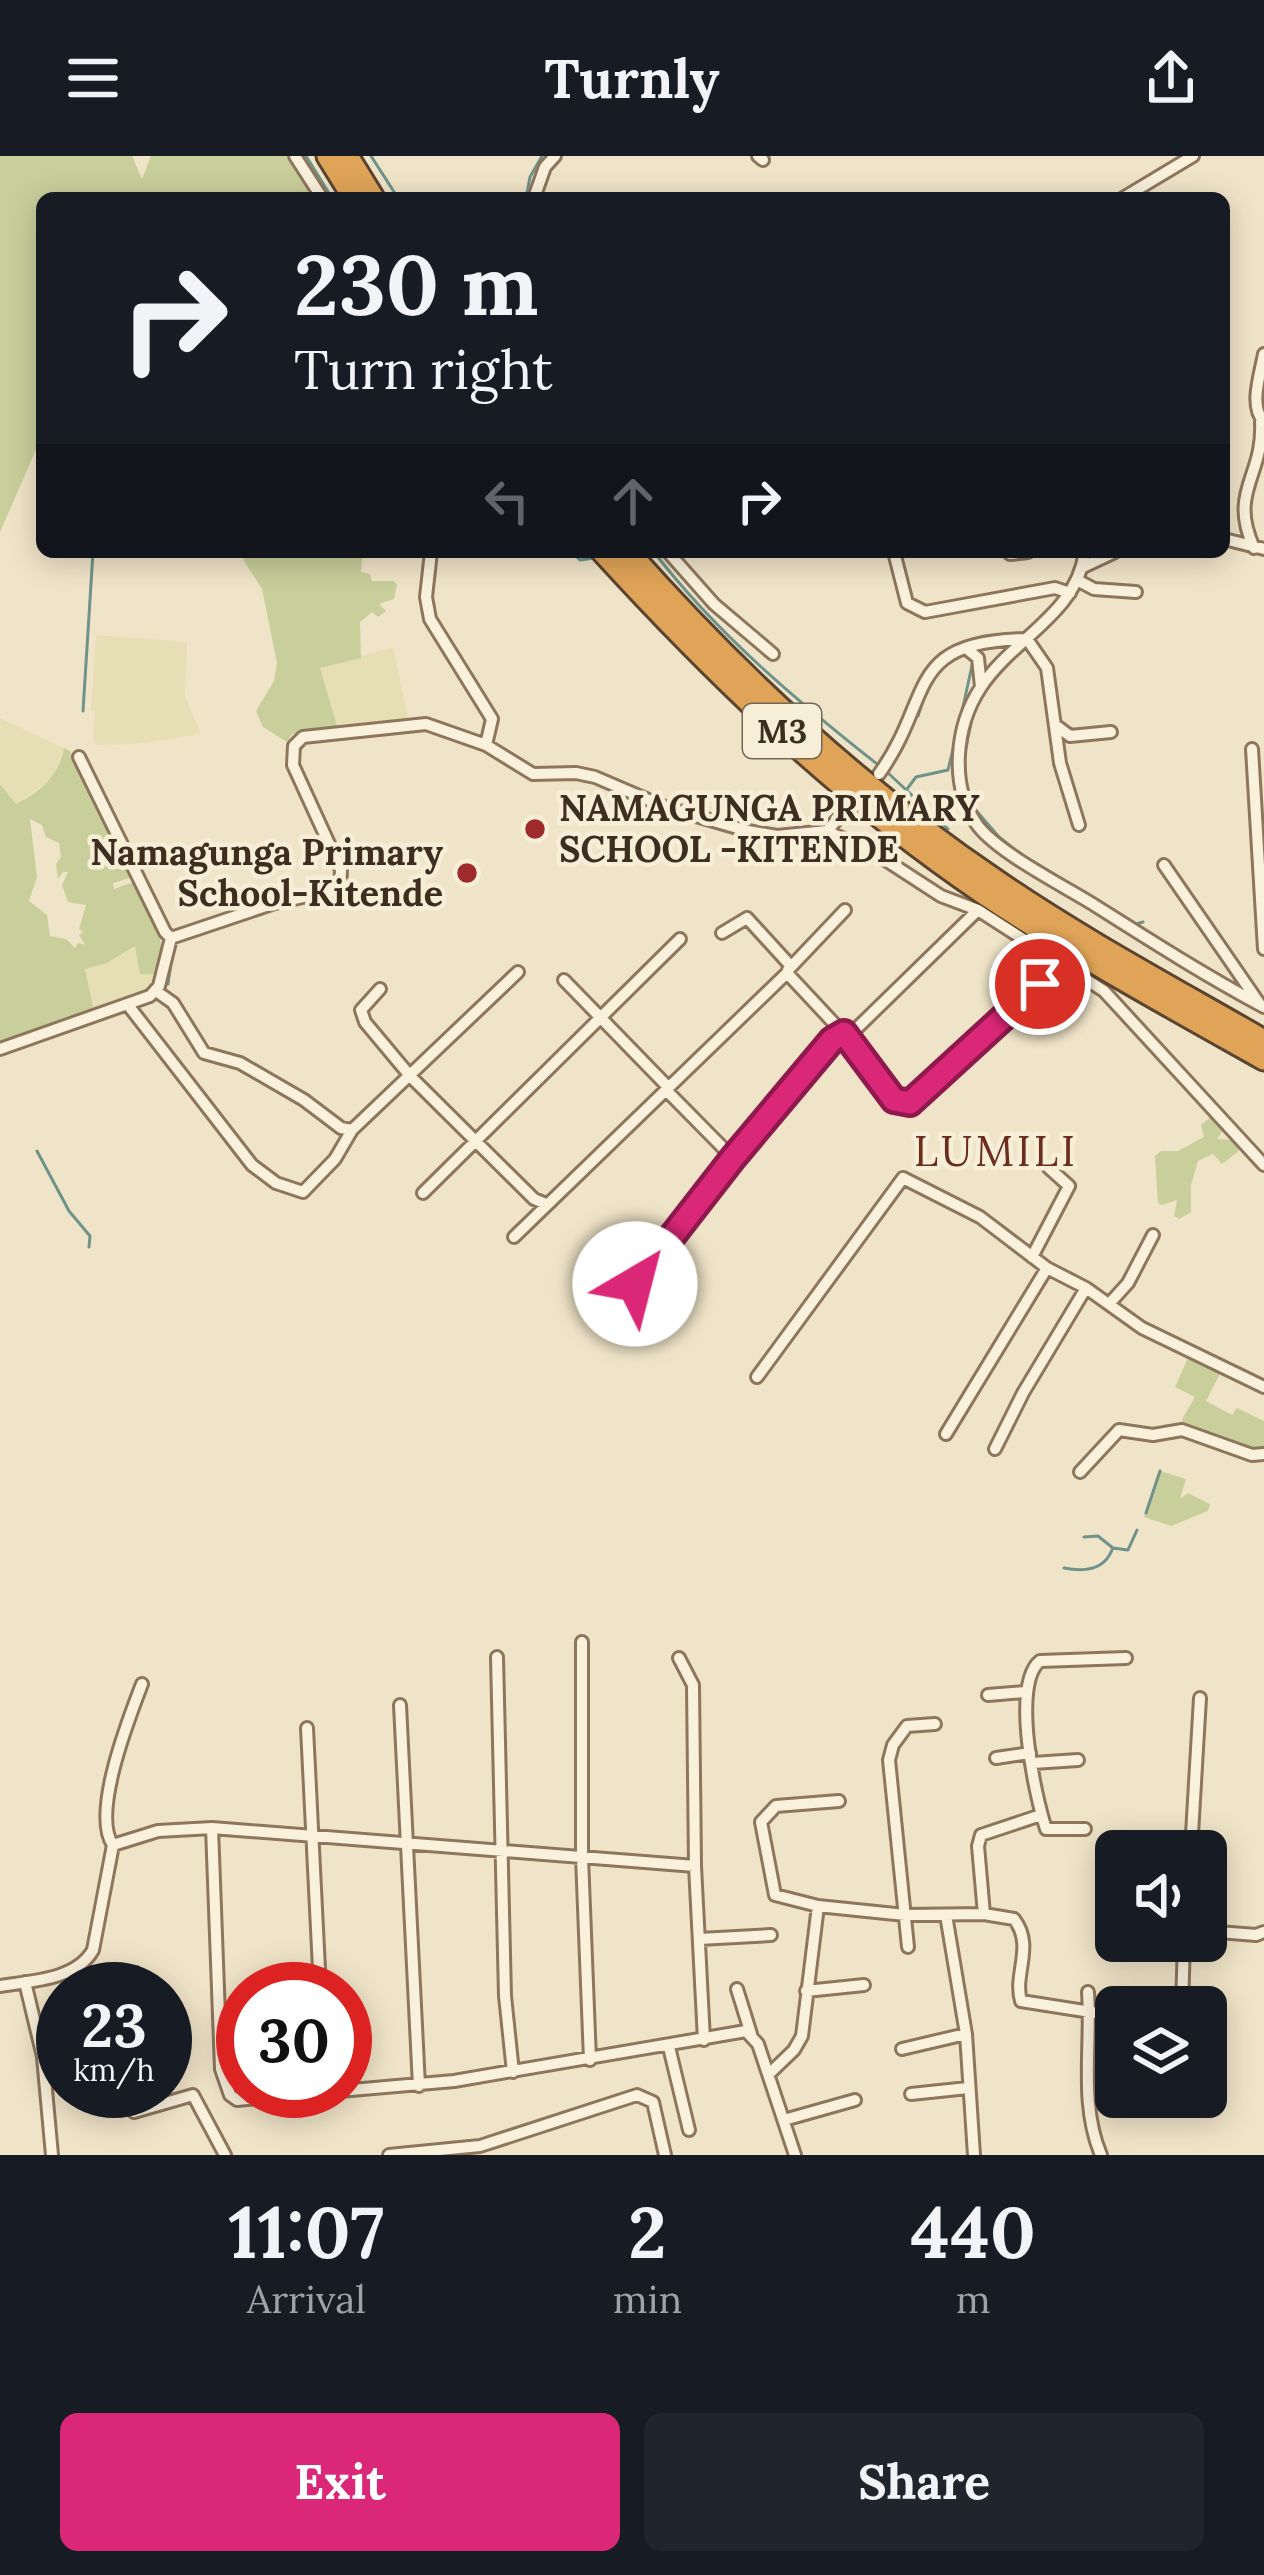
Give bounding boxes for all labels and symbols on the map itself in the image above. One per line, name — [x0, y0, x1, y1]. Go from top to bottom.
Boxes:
road number: M3 — [743, 704, 821, 758]
place label: NAMAGUNGA PRIMARY SCHOOL -KITENDE — [559, 785, 980, 872]
marker: NAMAGUNGA PRIMARY SCHOOL -KITENDE — [522, 816, 548, 842]
place label: Namagunga Primary School-Kitende — [90, 829, 443, 916]
marker: Namagunga Primary School-Kitende — [454, 860, 480, 886]
pin — [989, 933, 1091, 1035]
district label: LUMILI — [914, 1124, 1078, 1178]
position arrow — [572, 1221, 698, 1347]
speed limit sign: 30 — [216, 1962, 372, 2118]

